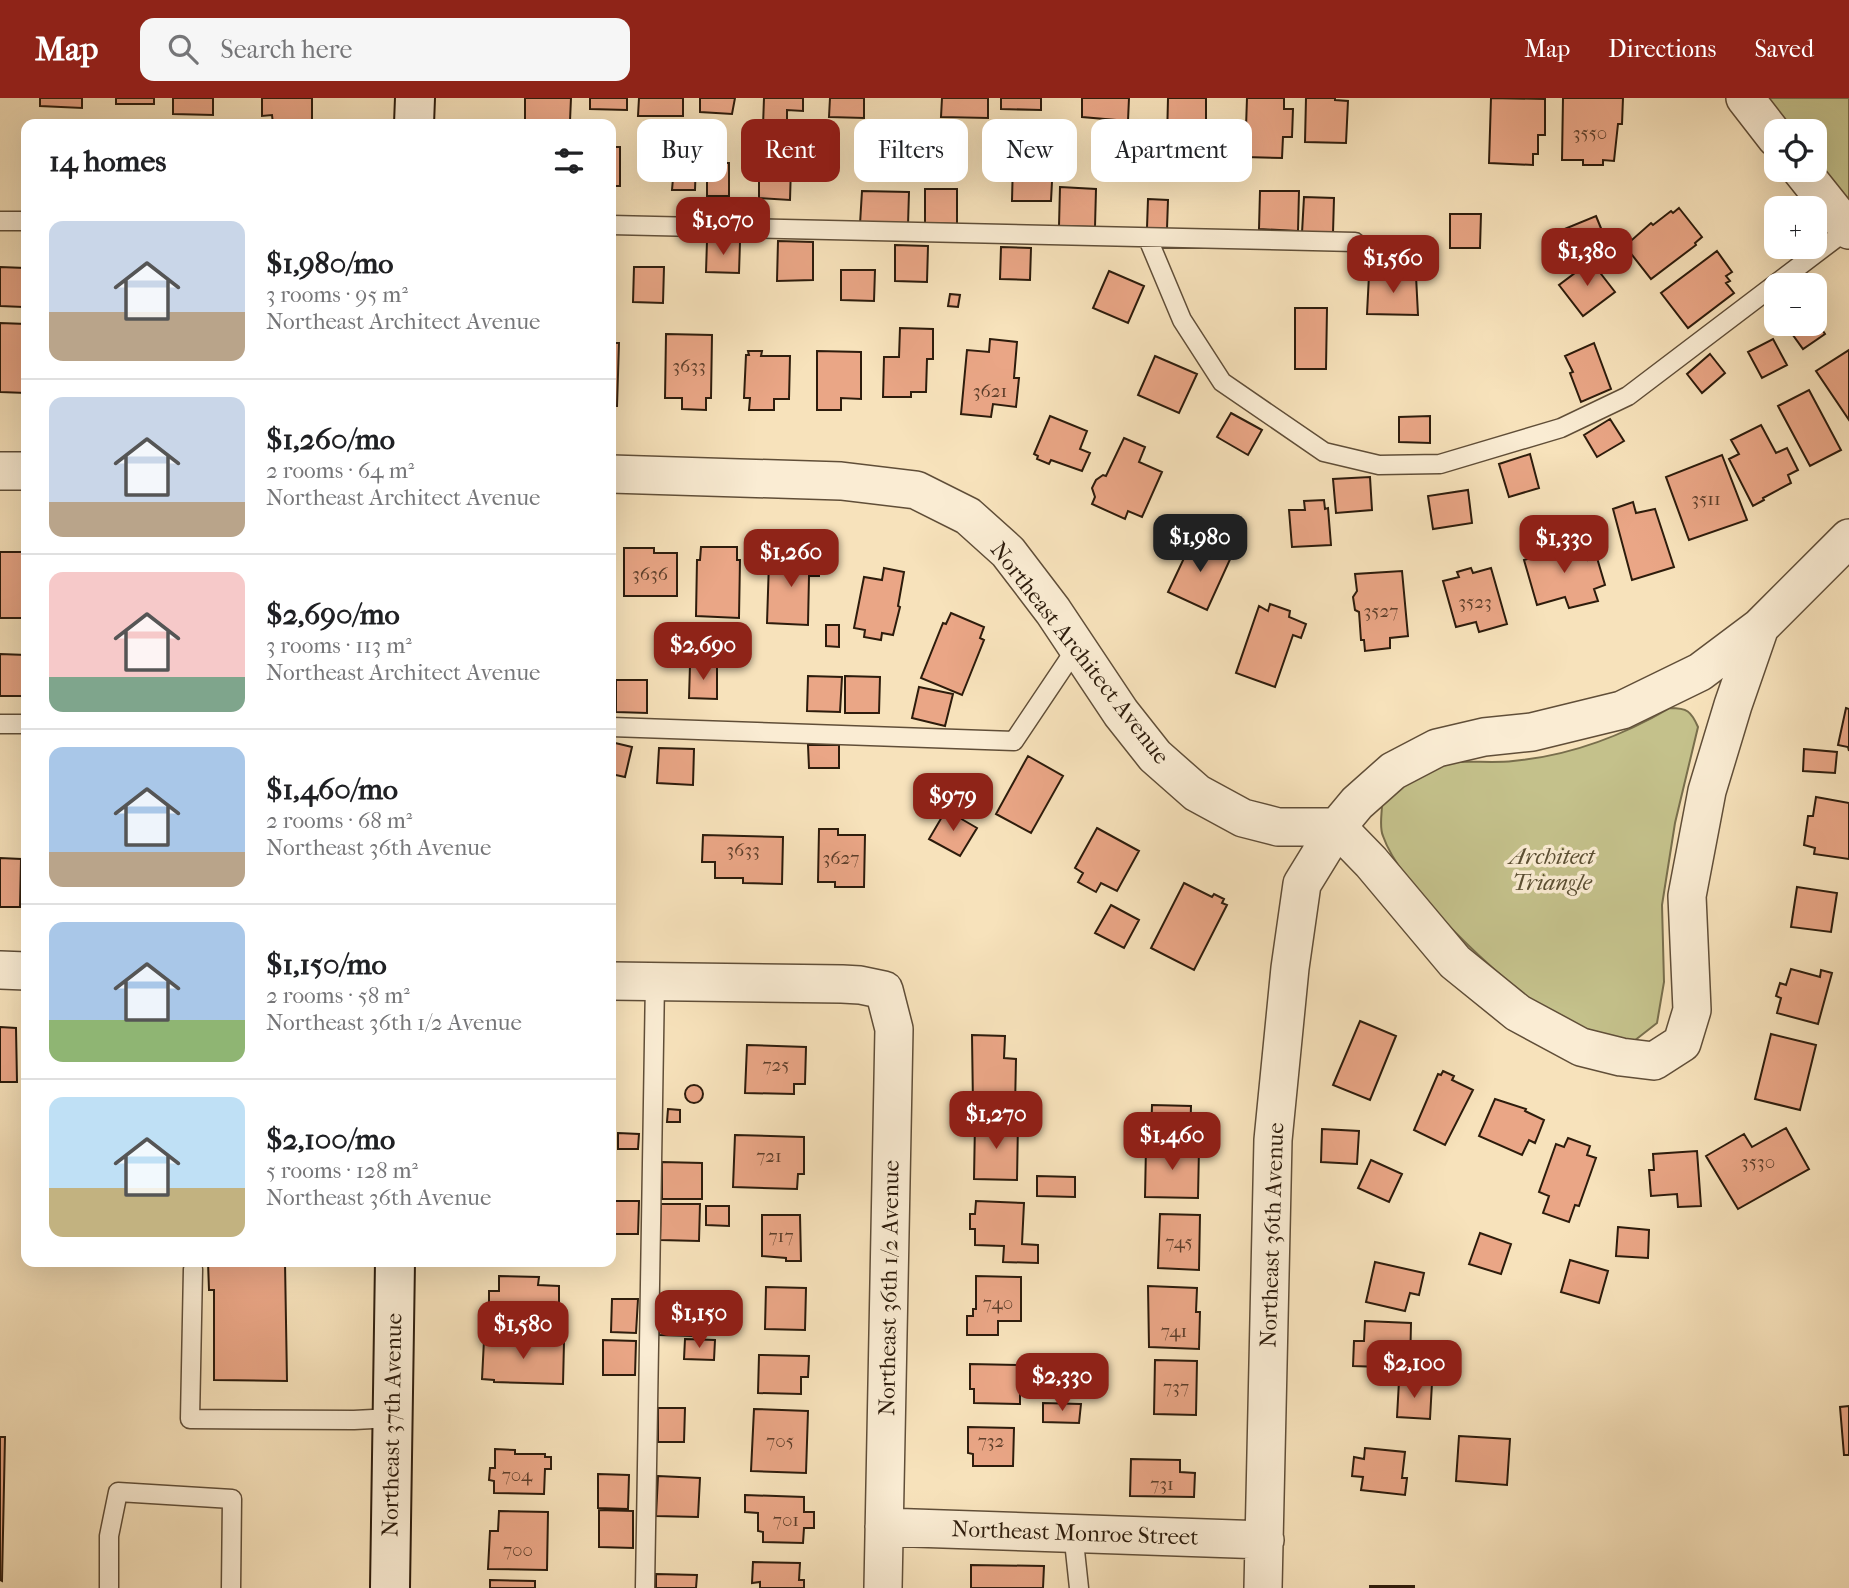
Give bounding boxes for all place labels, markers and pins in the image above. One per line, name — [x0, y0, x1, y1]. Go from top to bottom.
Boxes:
pin: $1,070 — [666, 198, 780, 257]
pin: $1,380 — [1530, 228, 1644, 288]
pin: $1,560 — [1336, 236, 1450, 295]
pin: $1,980 — [1143, 514, 1257, 574]
pin: $1,330 — [1507, 516, 1621, 575]
pin: $1,260 — [734, 530, 848, 589]
pin: $2,690 — [646, 622, 760, 682]
pin: $979 — [912, 774, 994, 833]
pin: $1,270 — [939, 1091, 1053, 1151]
pin: $1,460 — [1115, 1112, 1229, 1172]
pin: $1,150 — [642, 1290, 756, 1350]
pin: $1,580 — [466, 1302, 580, 1361]
pin: $2,100 — [1357, 1340, 1471, 1400]
pin: $2,330 — [1005, 1354, 1119, 1413]

